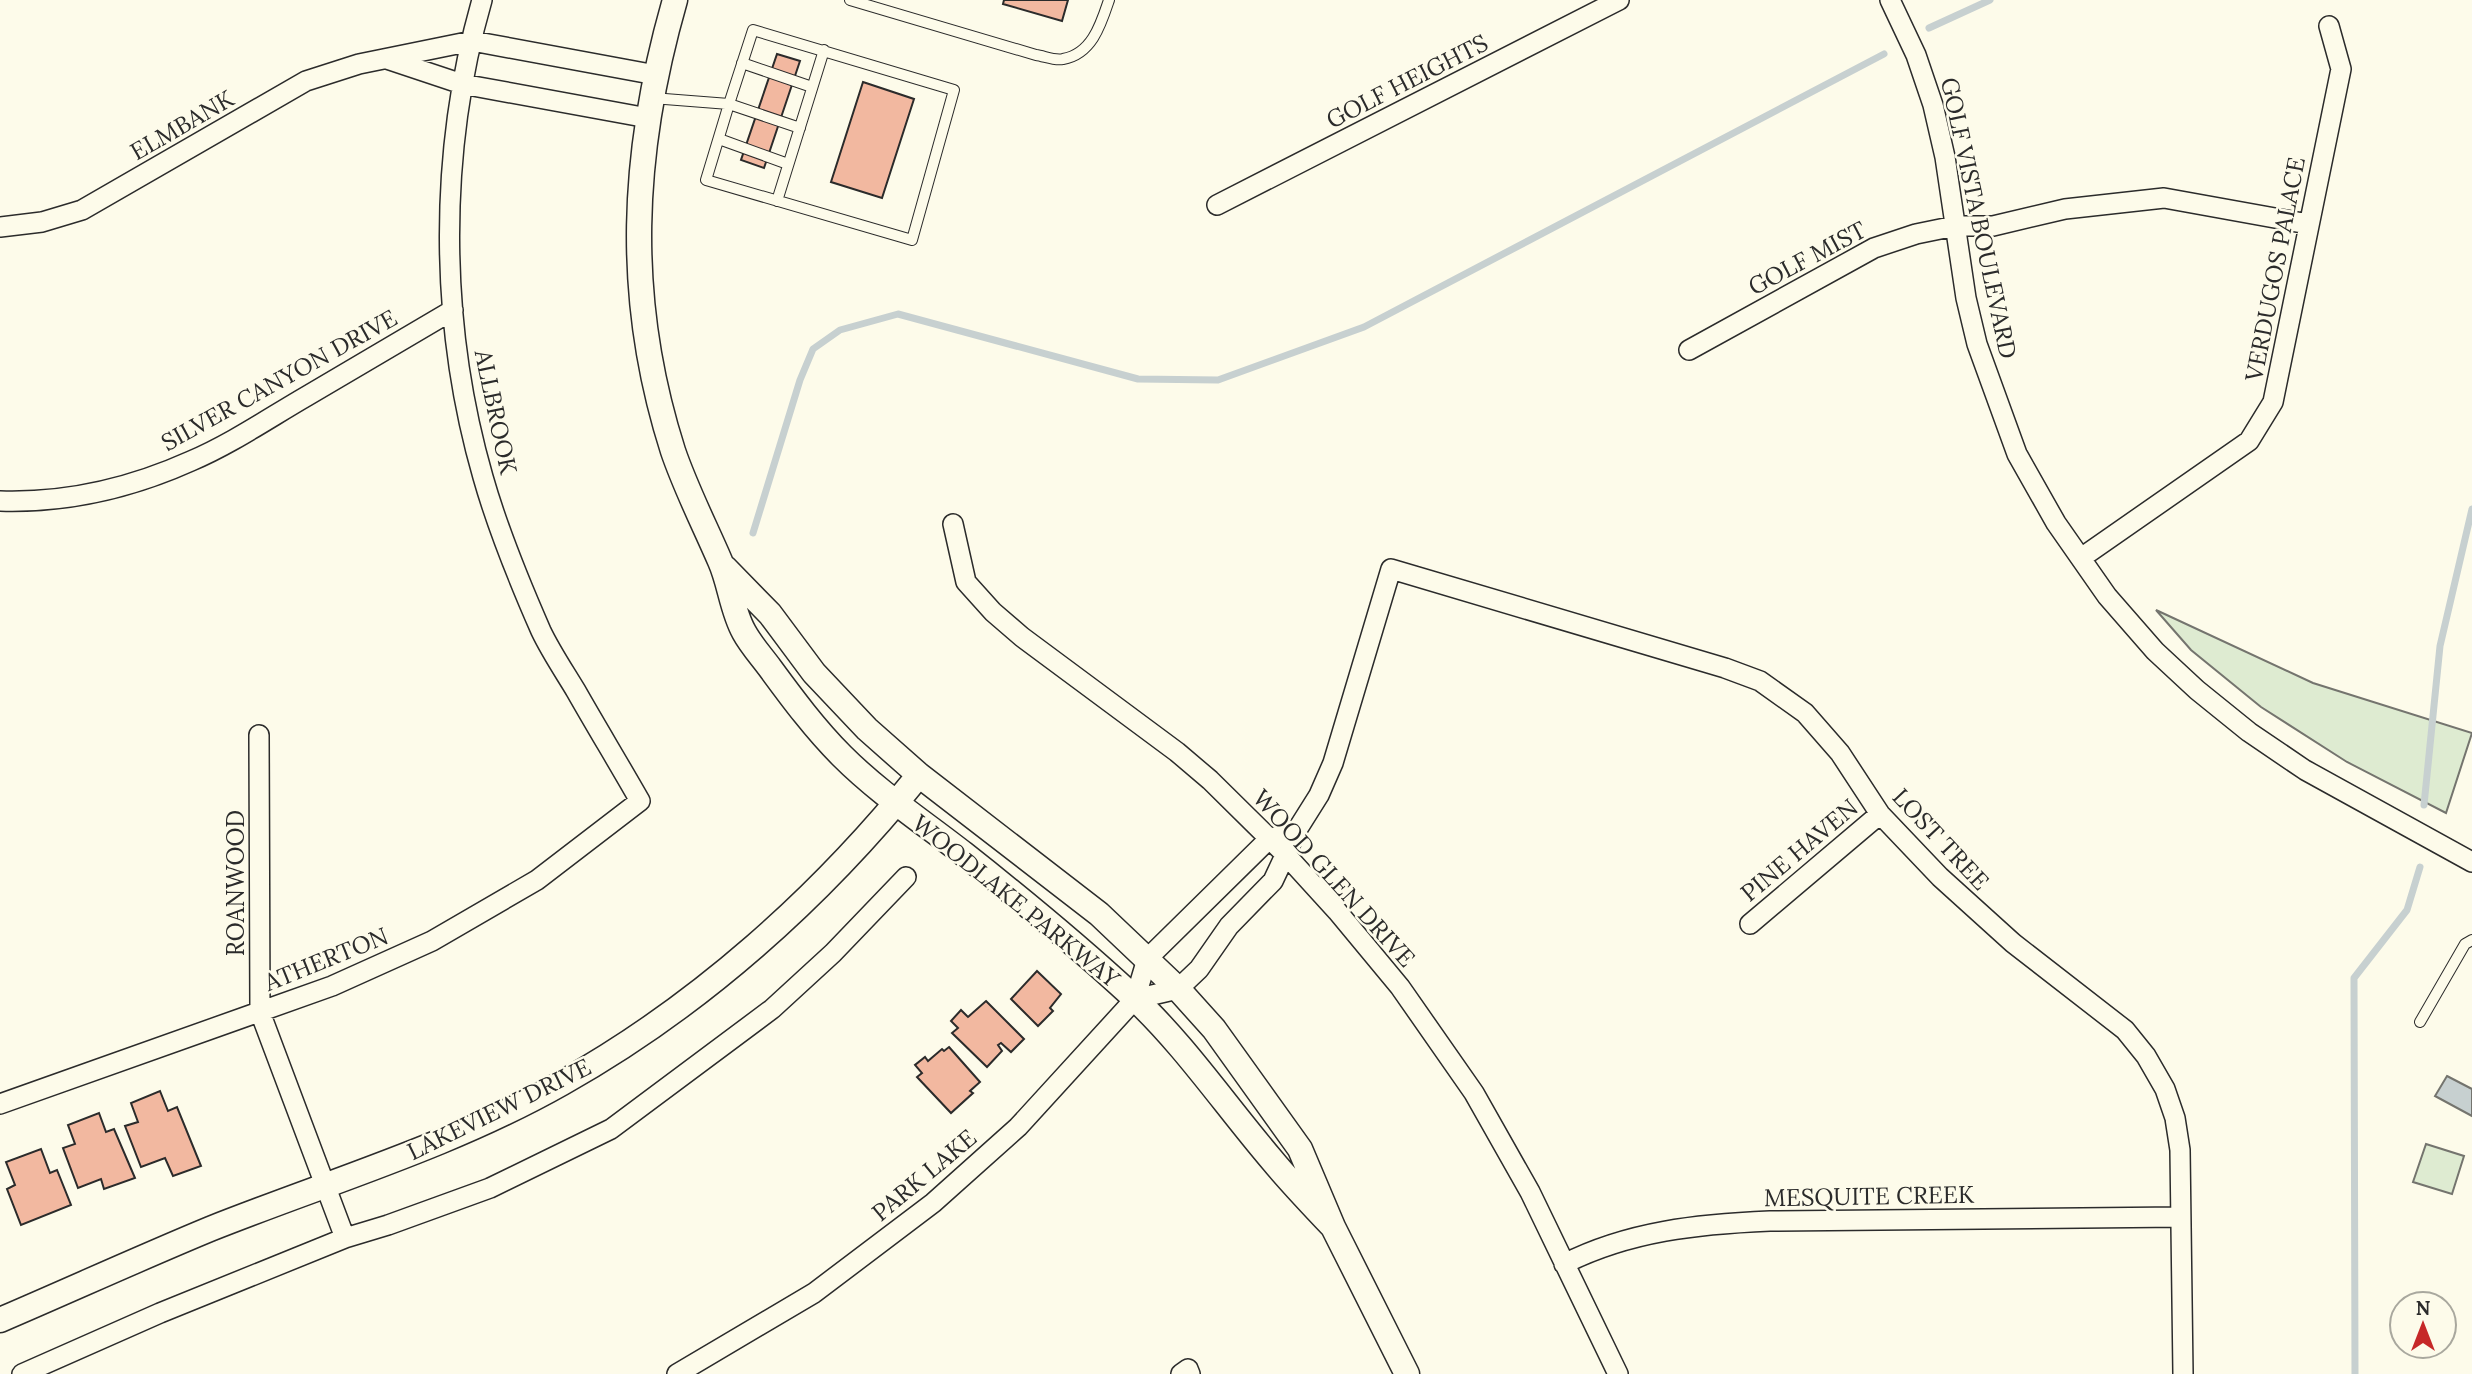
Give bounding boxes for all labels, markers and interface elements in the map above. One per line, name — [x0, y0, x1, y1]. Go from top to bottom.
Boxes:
street label: GOLF HEIGHTS — [1321, 27, 1493, 135]
street label: GOLF VISTA BOULEVARD — [1934, 74, 2024, 362]
street label: ELMBANK — [125, 83, 240, 167]
street label: VERDUGOS PALACE — [2238, 154, 2312, 385]
street label: GOLF MIST — [1743, 214, 1871, 302]
street label: SILVER CANYON DRIVE — [156, 302, 402, 458]
street label: ALLBROOK — [467, 346, 524, 478]
street label: LOST TREE — [1886, 782, 1996, 896]
street label: WOOD GLEN DRIVE — [1246, 783, 1422, 973]
street label: PINE HAVEN — [1734, 792, 1864, 908]
street label: WOODLAKE PARKWAY — [906, 808, 1127, 995]
street label: ROANWOOD — [220, 810, 251, 956]
street label: ATHERTON — [259, 920, 393, 998]
street label: LAKEVIEW DRIVE — [402, 1051, 596, 1167]
street label: PARK LAKE — [865, 1122, 983, 1228]
street label: MESQUITE CREEK — [1764, 1179, 1975, 1213]
north arrow — [2388, 1290, 2458, 1360]
text: N — [2416, 1296, 2431, 1320]

